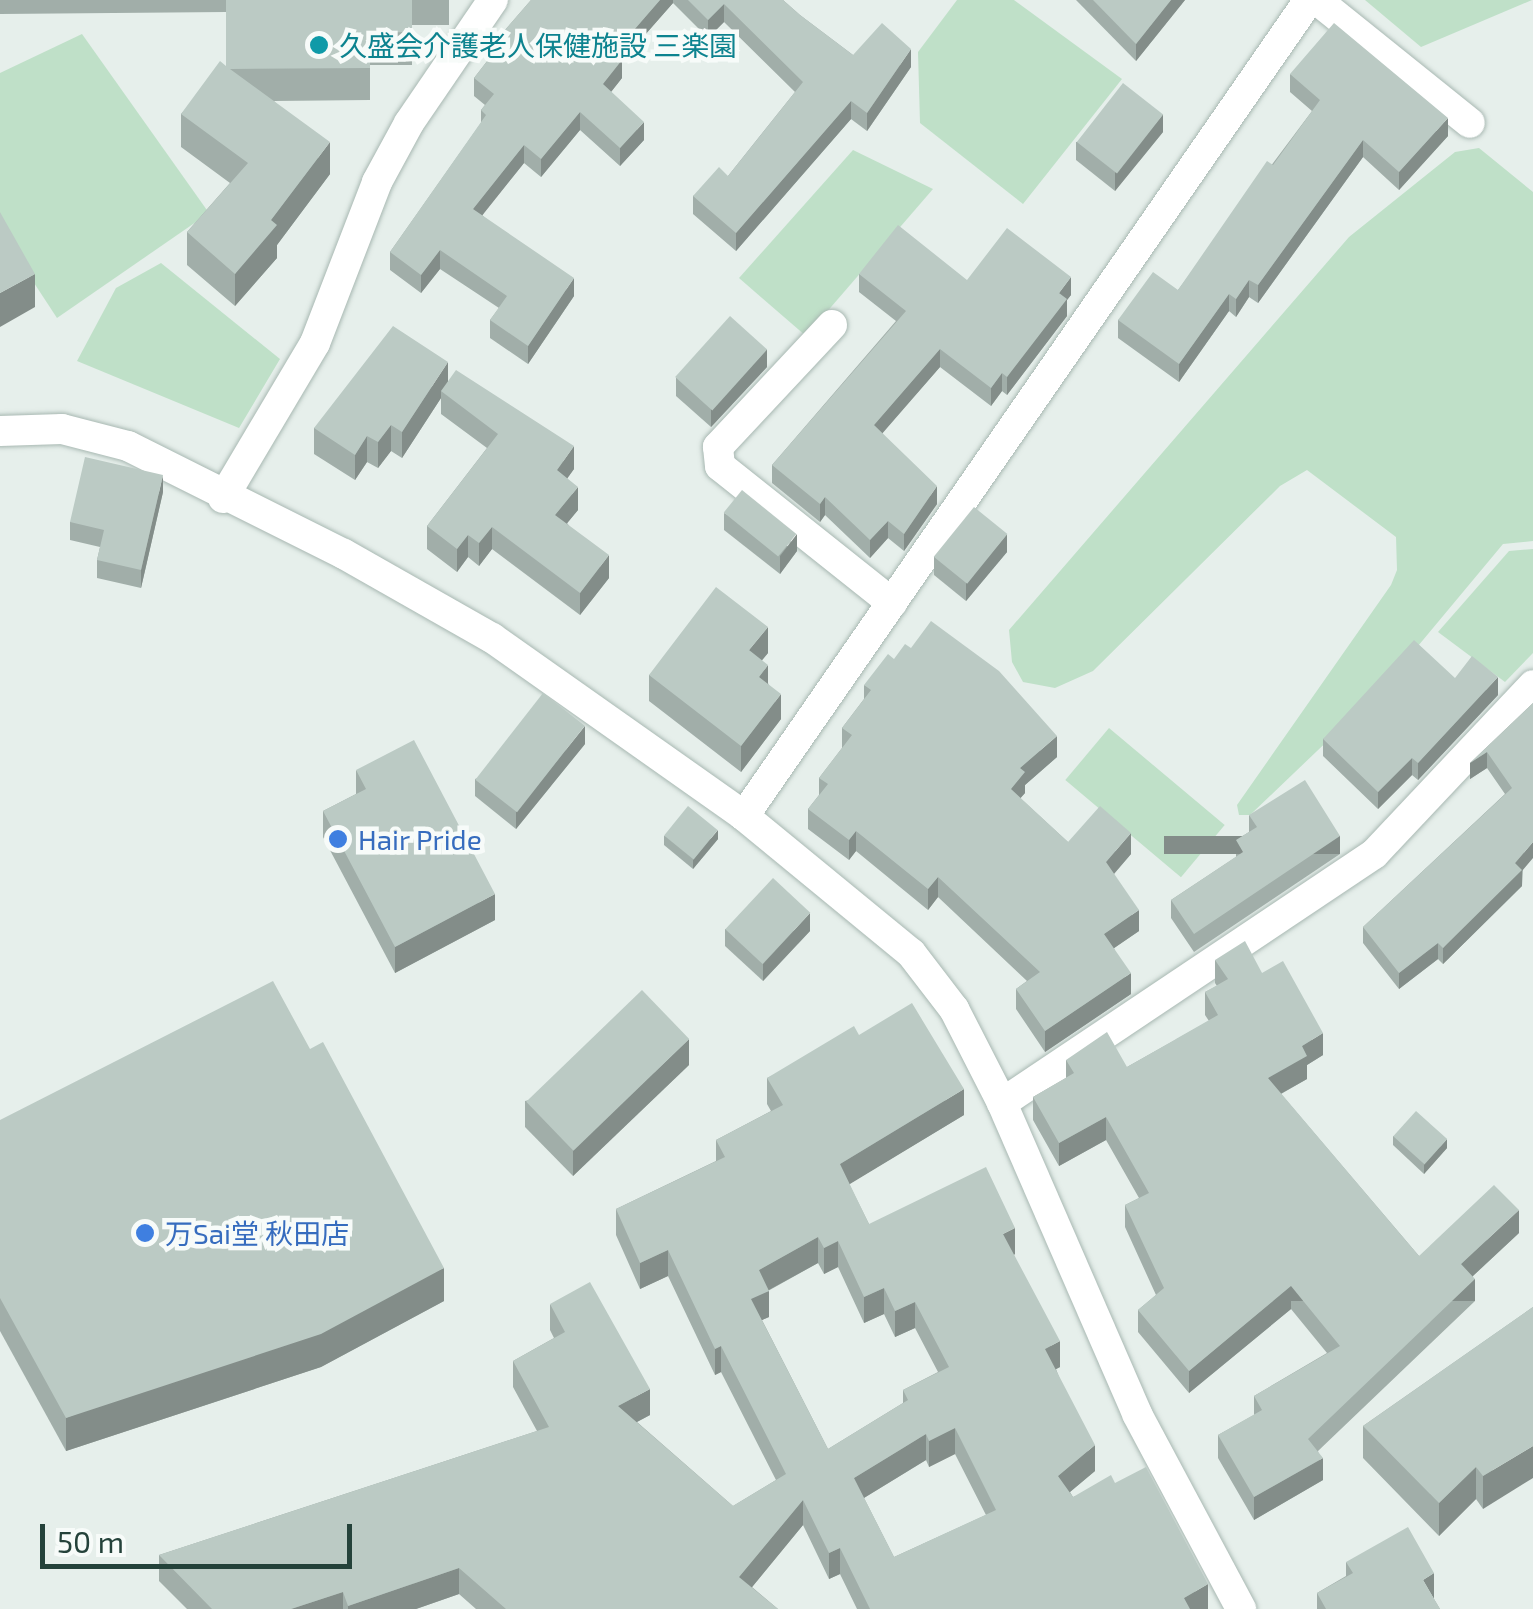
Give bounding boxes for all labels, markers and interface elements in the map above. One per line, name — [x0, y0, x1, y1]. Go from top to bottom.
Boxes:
place label: 久盛会介護老人保健施設 三楽園 — [339, 28, 737, 62]
marker: 久盛会介護老人保健施設 三楽園 — [308, 34, 330, 56]
place label: Hair Pride — [358, 822, 482, 856]
marker: Hair Pride — [327, 828, 349, 850]
place label: 万Sai堂 秋田店 — [165, 1216, 349, 1250]
marker: 万Sai堂 秋田店 — [134, 1222, 156, 1244]
scale bar — [45, 1504, 358, 1566]
text: 50 m — [57, 1523, 124, 1559]

